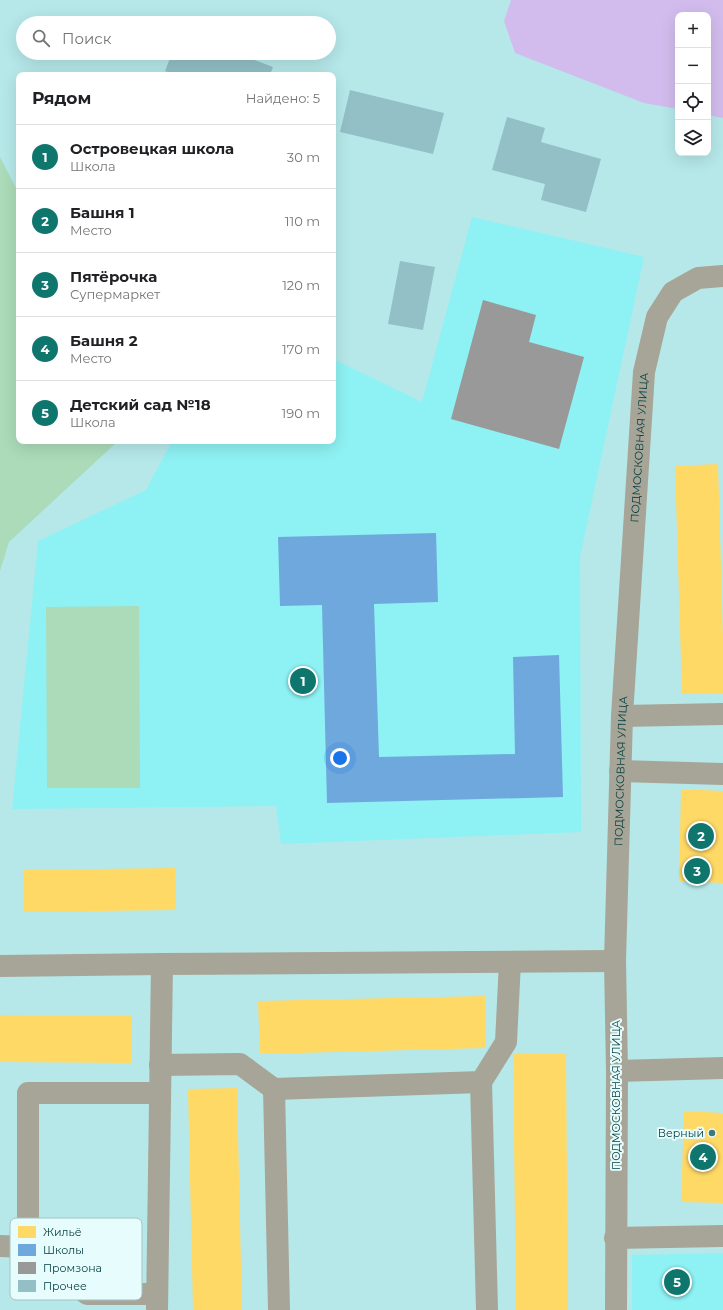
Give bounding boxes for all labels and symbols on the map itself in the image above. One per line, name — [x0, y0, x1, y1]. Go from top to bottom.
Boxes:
street label: ПОДМОСКОВНАЯ УЛИЦА — [627, 372, 651, 523]
pin: 1 — [290, 666, 316, 696]
street label: ПОДМОСКОВНАЯ УЛИЦА — [611, 695, 630, 846]
your location — [330, 748, 350, 768]
pin: 2 — [688, 821, 714, 851]
pin: 3 — [684, 856, 710, 886]
street label: ПОДМОСКОВНАЯ УЛИЦА — [609, 1019, 623, 1170]
place label: Верный — [658, 1126, 704, 1140]
marker: Верный — [707, 1128, 717, 1138]
pin: 4 — [690, 1142, 716, 1172]
legend — [10, 1218, 142, 1300]
text: Жильё — [43, 1225, 82, 1239]
text: Школы — [43, 1243, 84, 1257]
text: Промзона — [43, 1261, 102, 1275]
pin: 5 — [664, 1267, 690, 1297]
text: Прочее — [43, 1279, 87, 1293]

